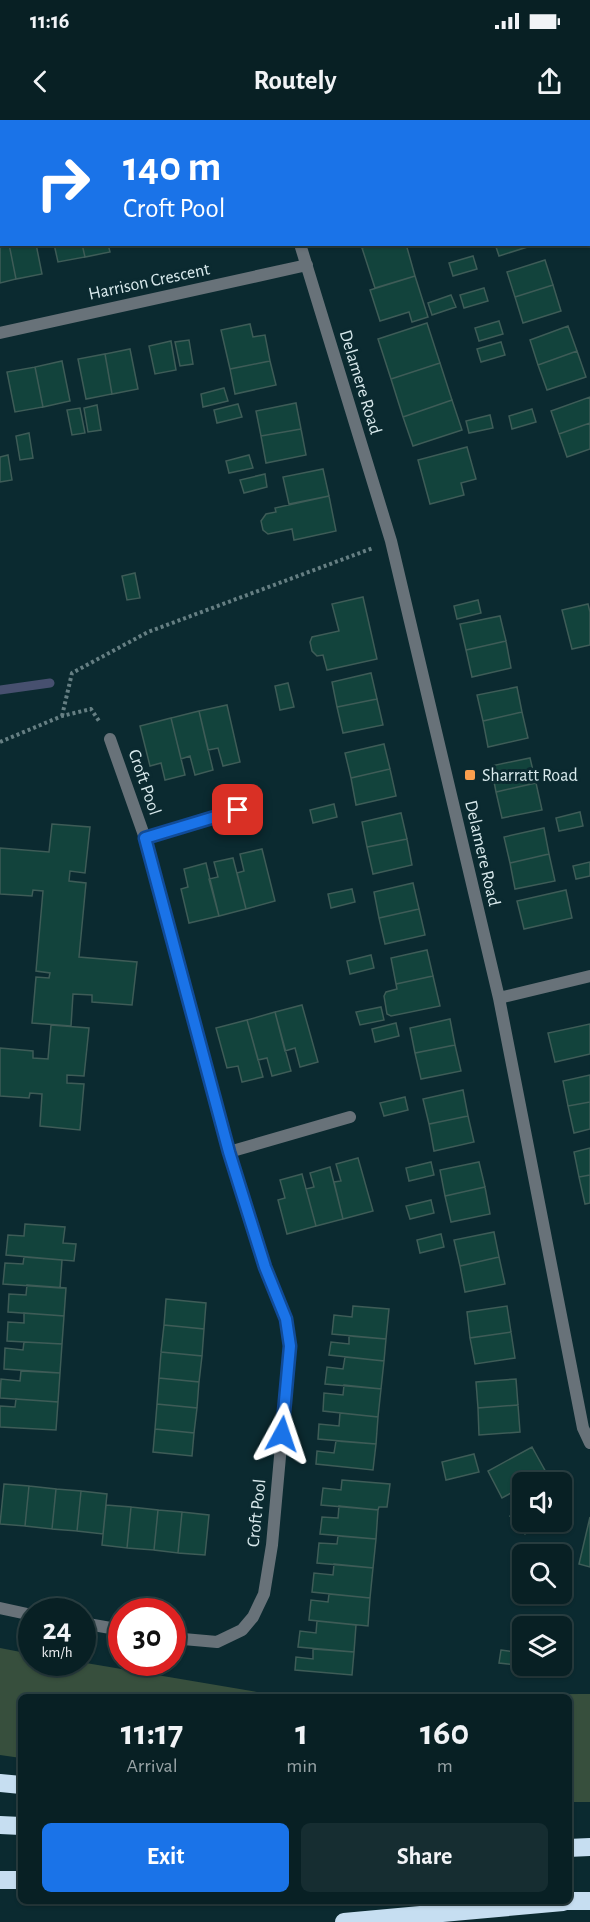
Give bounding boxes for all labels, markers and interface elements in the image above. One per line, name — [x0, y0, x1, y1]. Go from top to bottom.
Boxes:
text: 11:16 — [30, 10, 69, 32]
icon: back — [24, 65, 57, 98]
icon: share — [533, 65, 566, 98]
text: Routely — [253, 67, 337, 94]
icon: right — [24, 144, 102, 222]
text: 140 m — [123, 146, 221, 188]
text: Croft Pool — [123, 195, 225, 222]
street label: Harrison Crescent — [87, 260, 212, 304]
street label: Delamere Road — [336, 328, 384, 437]
street label: Croft Pool — [124, 747, 164, 818]
place label: Sharratt Road — [482, 767, 578, 785]
marker: Sharratt Road — [463, 768, 477, 782]
pin — [212, 784, 263, 835]
icon: arrive — [221, 793, 254, 826]
street label: Delamere Road — [461, 799, 503, 908]
position arrow — [250, 1402, 314, 1466]
map controls — [512, 1472, 572, 1676]
button: sound — [512, 1472, 572, 1532]
street label: Croft Pool — [244, 1478, 270, 1548]
button: search — [512, 1544, 572, 1604]
speed limit sign: 30 — [108, 1598, 186, 1676]
text: 24 — [42, 1615, 72, 1645]
button: layers — [512, 1616, 572, 1676]
text: km/h — [42, 1645, 72, 1660]
text: 11:17 — [121, 1715, 183, 1751]
text: 1 — [295, 1715, 308, 1751]
text: 160 — [420, 1715, 469, 1751]
text: Arrival — [126, 1756, 178, 1776]
text: min — [286, 1756, 317, 1776]
text: m — [437, 1756, 453, 1776]
button: Exit — [42, 1823, 289, 1892]
button: Share — [301, 1823, 548, 1892]

